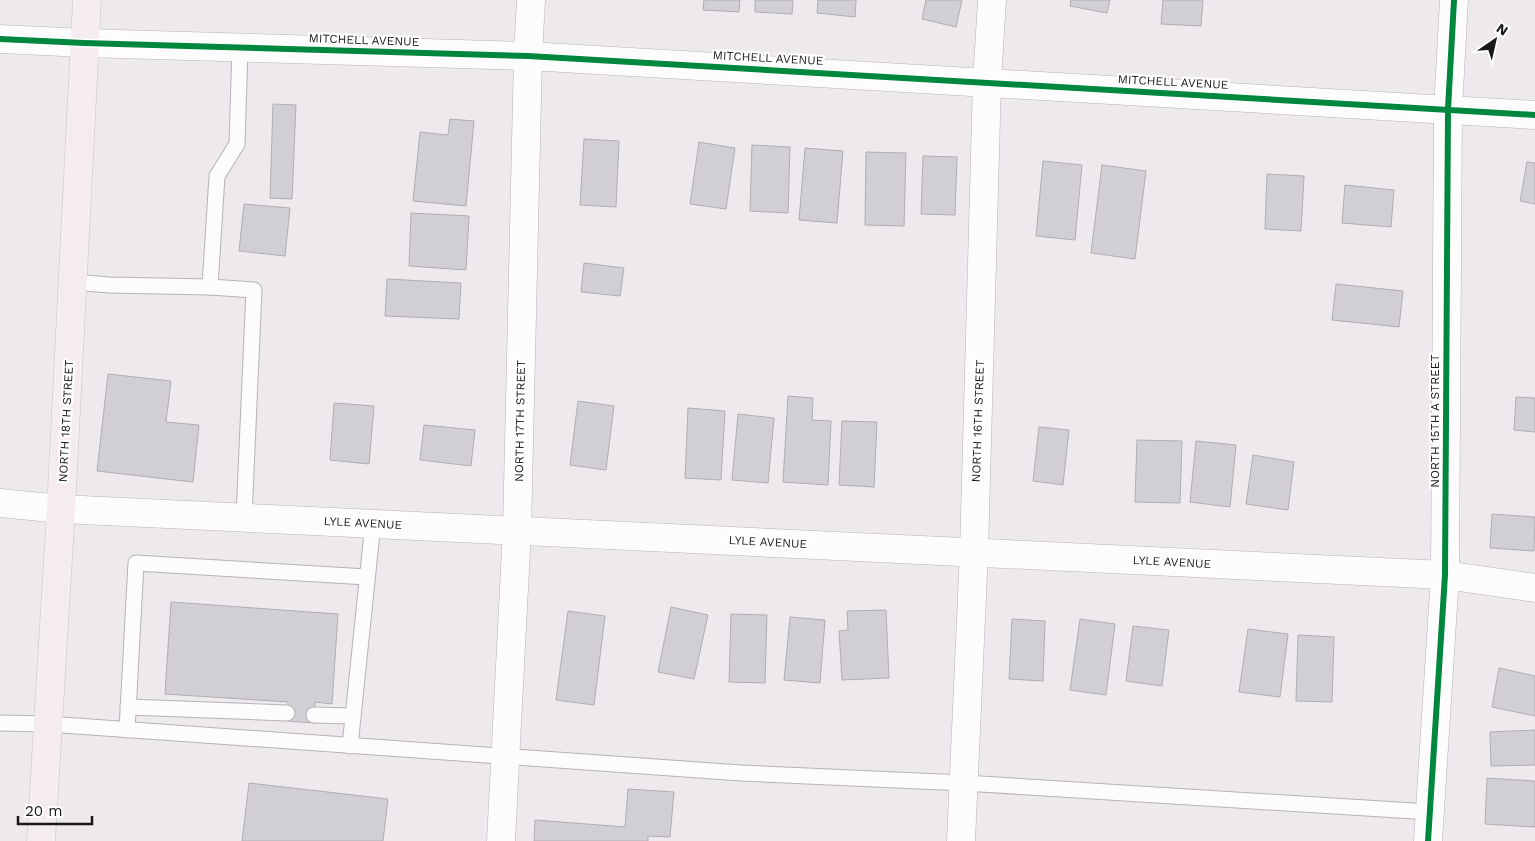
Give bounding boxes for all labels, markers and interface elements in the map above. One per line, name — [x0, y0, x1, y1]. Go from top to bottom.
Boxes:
north arrow — [1470, 15, 1520, 65]
text: N — [1493, 20, 1511, 39]
street label: MITCHELL AVENUE — [308, 31, 420, 49]
street label: MITCHELL AVENUE — [712, 48, 824, 68]
street label: MITCHELL AVENUE — [1117, 72, 1229, 92]
street label: NORTH 15TH A STREET — [1428, 354, 1442, 488]
street label: NORTH 18TH STREET — [56, 359, 76, 483]
street label: NORTH 16TH STREET — [969, 359, 987, 483]
street label: NORTH 17TH STREET — [512, 360, 528, 482]
street label: LYLE AVENUE — [323, 514, 403, 532]
street label: LYLE AVENUE — [728, 533, 808, 551]
street label: LYLE AVENUE — [1132, 553, 1212, 571]
scale bar — [18, 794, 91, 826]
text: 20 m — [25, 802, 63, 820]

